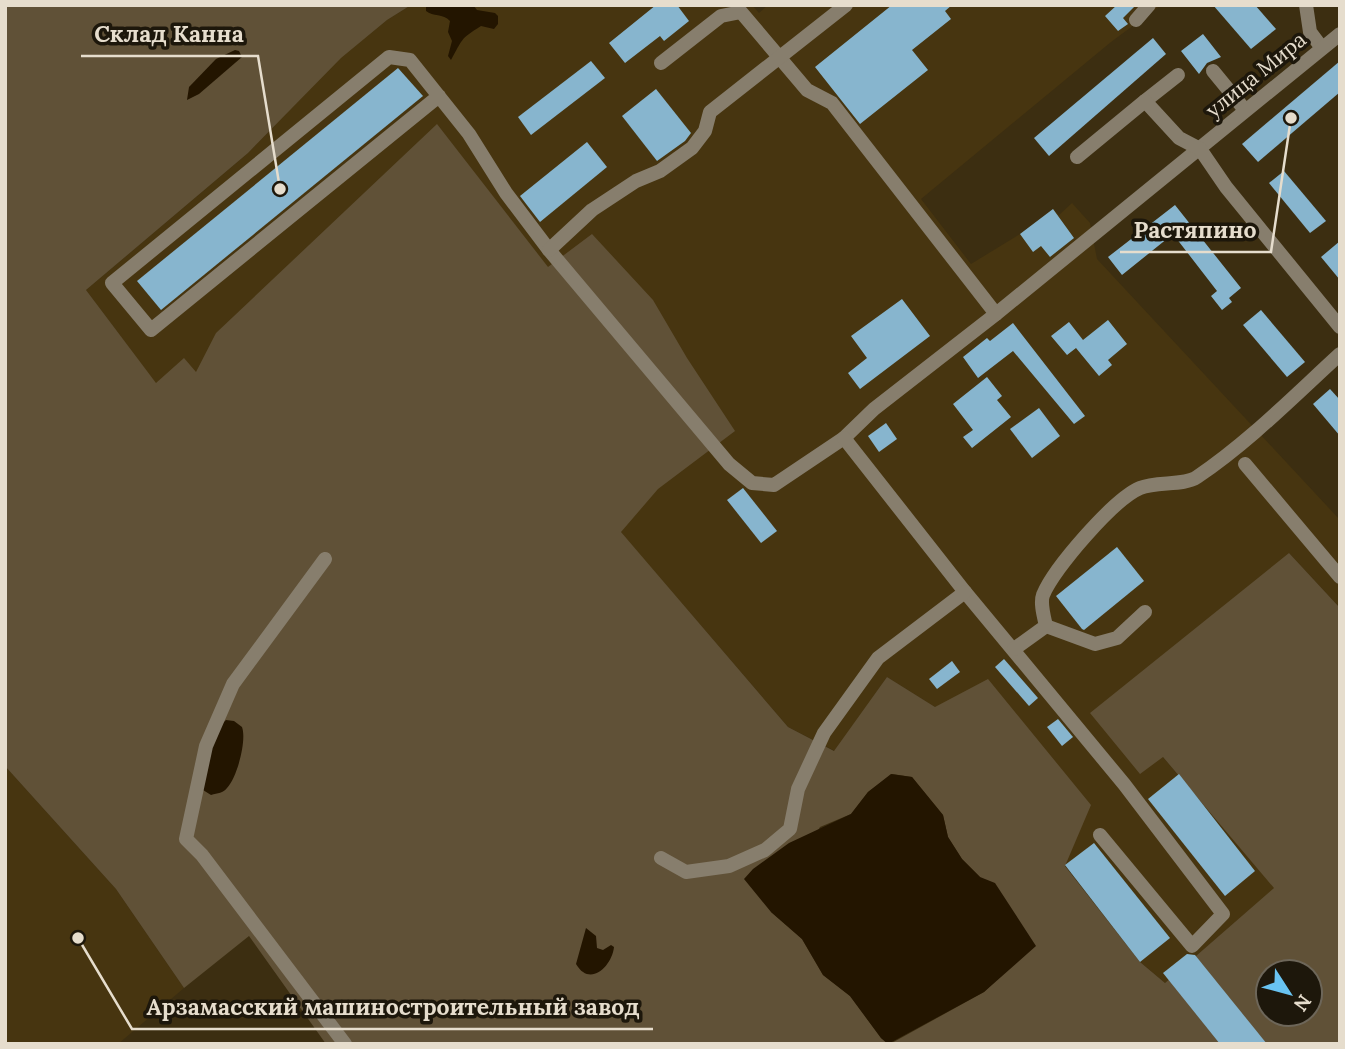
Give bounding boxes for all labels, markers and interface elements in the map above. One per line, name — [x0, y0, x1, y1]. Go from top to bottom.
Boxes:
callout: Склад Канна — [81, 12, 258, 56]
text: Склад Канна — [94, 19, 244, 48]
street label: улица Мира — [1200, 26, 1312, 123]
callout: Растяпино — [1120, 208, 1271, 252]
text: Растяпино — [1134, 215, 1256, 244]
north arrow — [1254, 958, 1324, 1028]
callout: Арзамасский машиностроительный завод — [132, 985, 653, 1029]
text: N — [1289, 990, 1317, 1016]
text: Арзамасский машиностроительный завод — [146, 992, 640, 1021]

